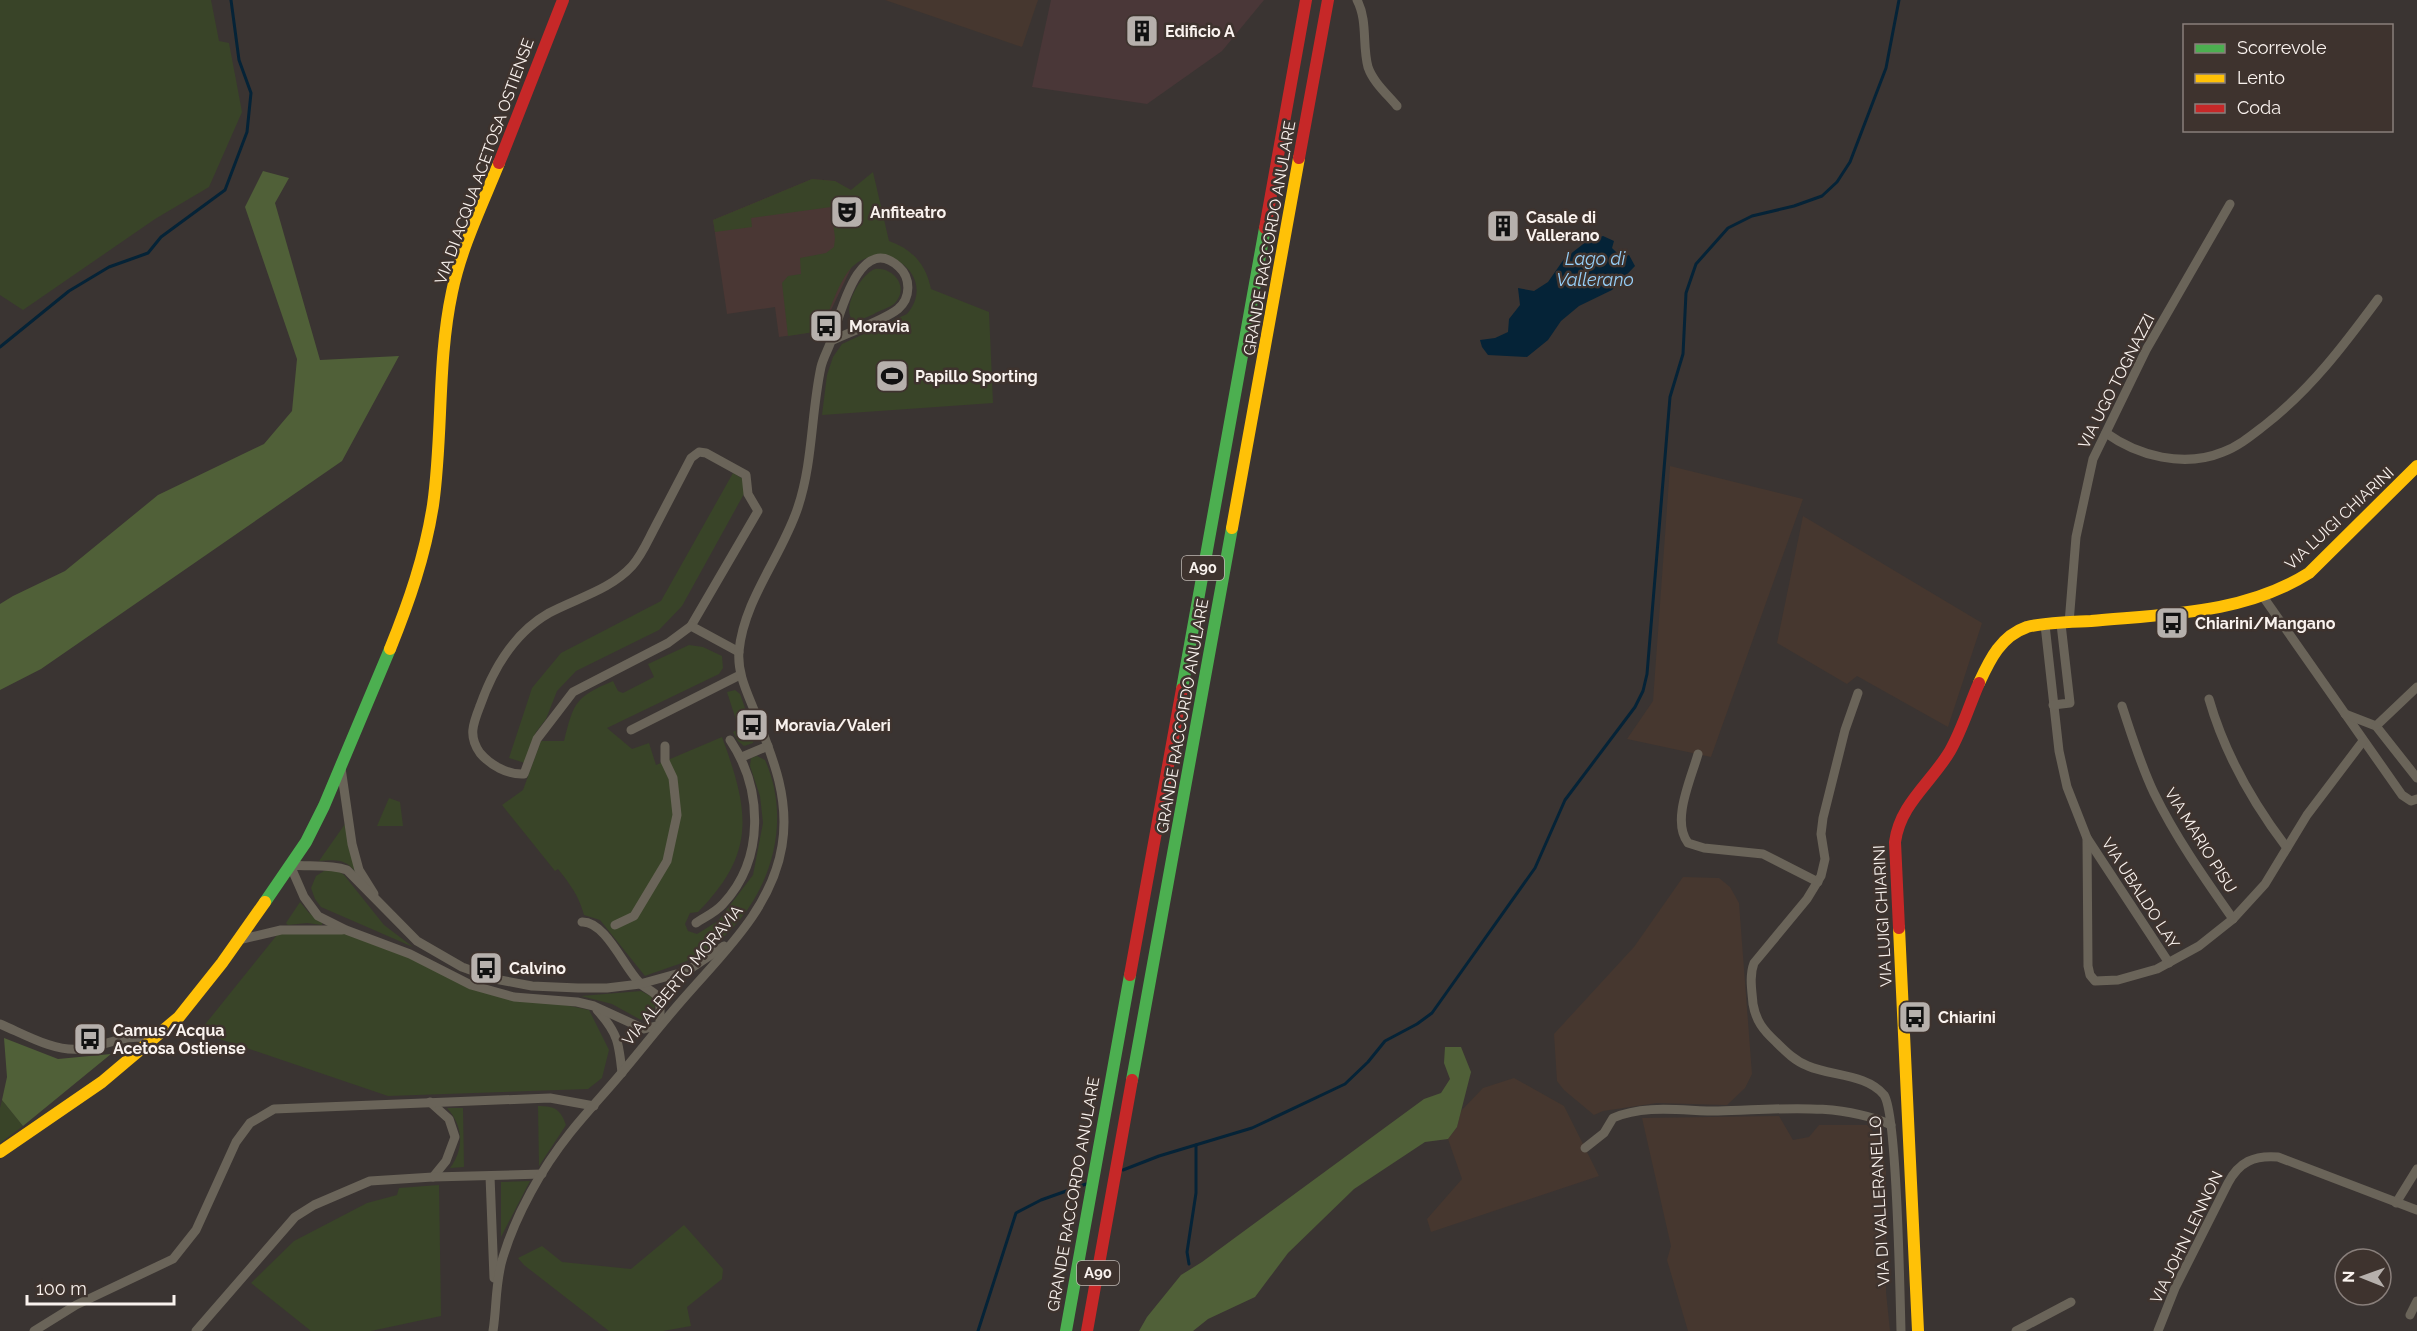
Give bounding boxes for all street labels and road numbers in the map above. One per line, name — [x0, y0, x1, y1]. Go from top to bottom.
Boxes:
street label: VIA DI ACQUA ACETOSA OSTIENSE — [431, 35, 538, 287]
street label: GRANDE RACCORDO ANULARE — [1239, 119, 1300, 357]
street label: VIA UGO TOGNAZZI — [2074, 311, 2159, 452]
street label: VIA LUIGI CHIARINI — [2281, 463, 2398, 574]
road number: A90 — [1182, 556, 1224, 580]
street label: GRANDE RACCORDO ANULARE — [1152, 597, 1213, 835]
street label: VIA MARIO PISU — [2161, 784, 2241, 896]
street label: VIA UBALDO LAY — [2098, 834, 2184, 953]
street label: VIA LUIGI CHIARINI — [1869, 845, 1896, 987]
street label: VIA ALBERTO MORAVIA — [618, 901, 747, 1049]
street label: GRANDE RACCORDO ANULARE — [1043, 1075, 1104, 1313]
street label: VIA DI VALLERANELLO — [1866, 1115, 1893, 1287]
street label: VIA JOHN LENNON — [2146, 1168, 2227, 1307]
road number: A90 — [1077, 1261, 1119, 1285]

